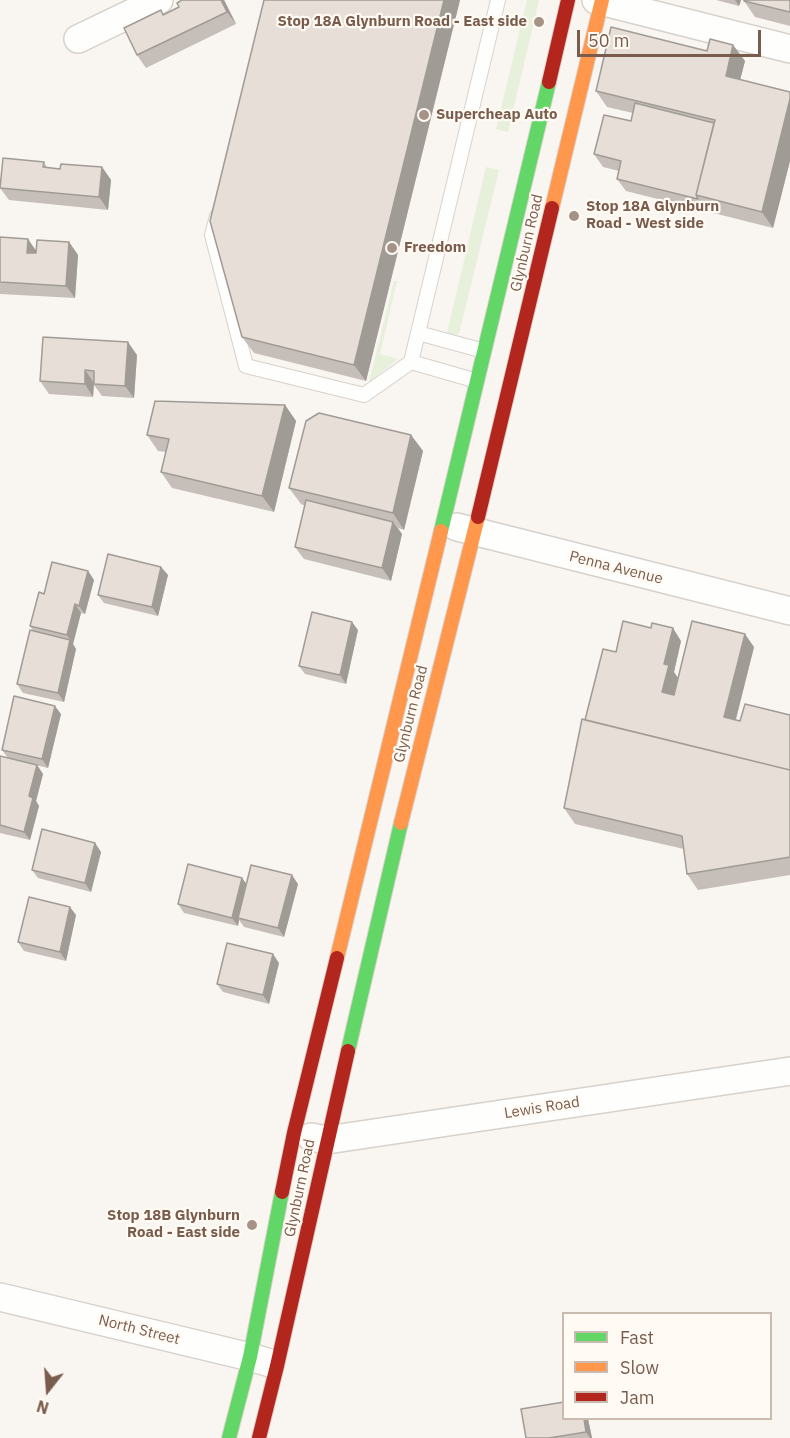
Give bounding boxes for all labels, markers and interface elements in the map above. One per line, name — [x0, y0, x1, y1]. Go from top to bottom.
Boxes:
place label: Stop 18A Glynburn Road - East side — [277, 13, 527, 31]
marker: Stop 18A Glynburn Road - East side — [532, 15, 546, 29]
scale bar — [580, 18, 764, 56]
text: 50 m — [588, 29, 630, 52]
place label: Supercheap Auto — [436, 106, 558, 124]
marker: Supercheap Auto — [417, 108, 431, 122]
street label: Glynburn Road — [507, 192, 547, 294]
place label: Stop 18A Glynburn Road - West side — [586, 198, 719, 233]
marker: Stop 18A Glynburn Road - West side — [567, 209, 581, 223]
place label: Freedom — [404, 239, 466, 257]
marker: Freedom — [385, 241, 399, 255]
street label: Penna Avenue — [567, 548, 665, 588]
street label: Glynburn Road — [390, 663, 432, 765]
street label: Lewis Road — [503, 1093, 581, 1123]
street label: Glynburn Road — [281, 1137, 319, 1239]
place label: Stop 18B Glynburn Road - East side — [107, 1207, 240, 1242]
marker: Stop 18B Glynburn Road - East side — [245, 1218, 259, 1232]
street label: North Street — [97, 1311, 181, 1349]
legend — [562, 1312, 772, 1420]
text: Fast — [620, 1326, 654, 1349]
text: Slow — [620, 1356, 659, 1379]
north arrow — [18, 1360, 78, 1420]
text: Jam — [620, 1386, 655, 1409]
text: N — [34, 1396, 51, 1418]

